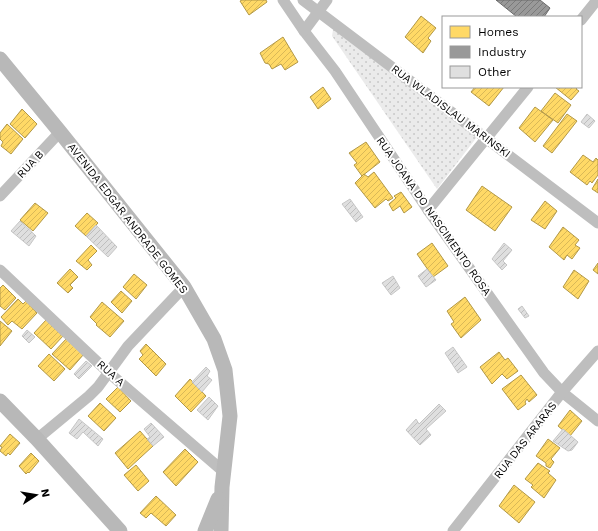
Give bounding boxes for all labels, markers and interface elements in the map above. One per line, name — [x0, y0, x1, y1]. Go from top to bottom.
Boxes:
legend — [442, 16, 582, 88]
text: Homes — [478, 25, 519, 39]
text: Industry — [478, 45, 527, 59]
street label: RUA WLADISLAU MARINSKI — [389, 62, 513, 160]
text: Other — [478, 65, 511, 79]
street label: RUA JOANA DO NASCIMENTO ROSA — [374, 134, 494, 298]
street label: AVENIDA EDGAR ANDRADE GOMES — [65, 140, 190, 296]
street label: RUA B — [14, 148, 46, 181]
street label: RUA A — [94, 358, 127, 389]
street label: RUA DAS ARARAS — [491, 399, 559, 481]
north arrow — [16, 475, 56, 515]
text: N — [38, 488, 52, 498]

